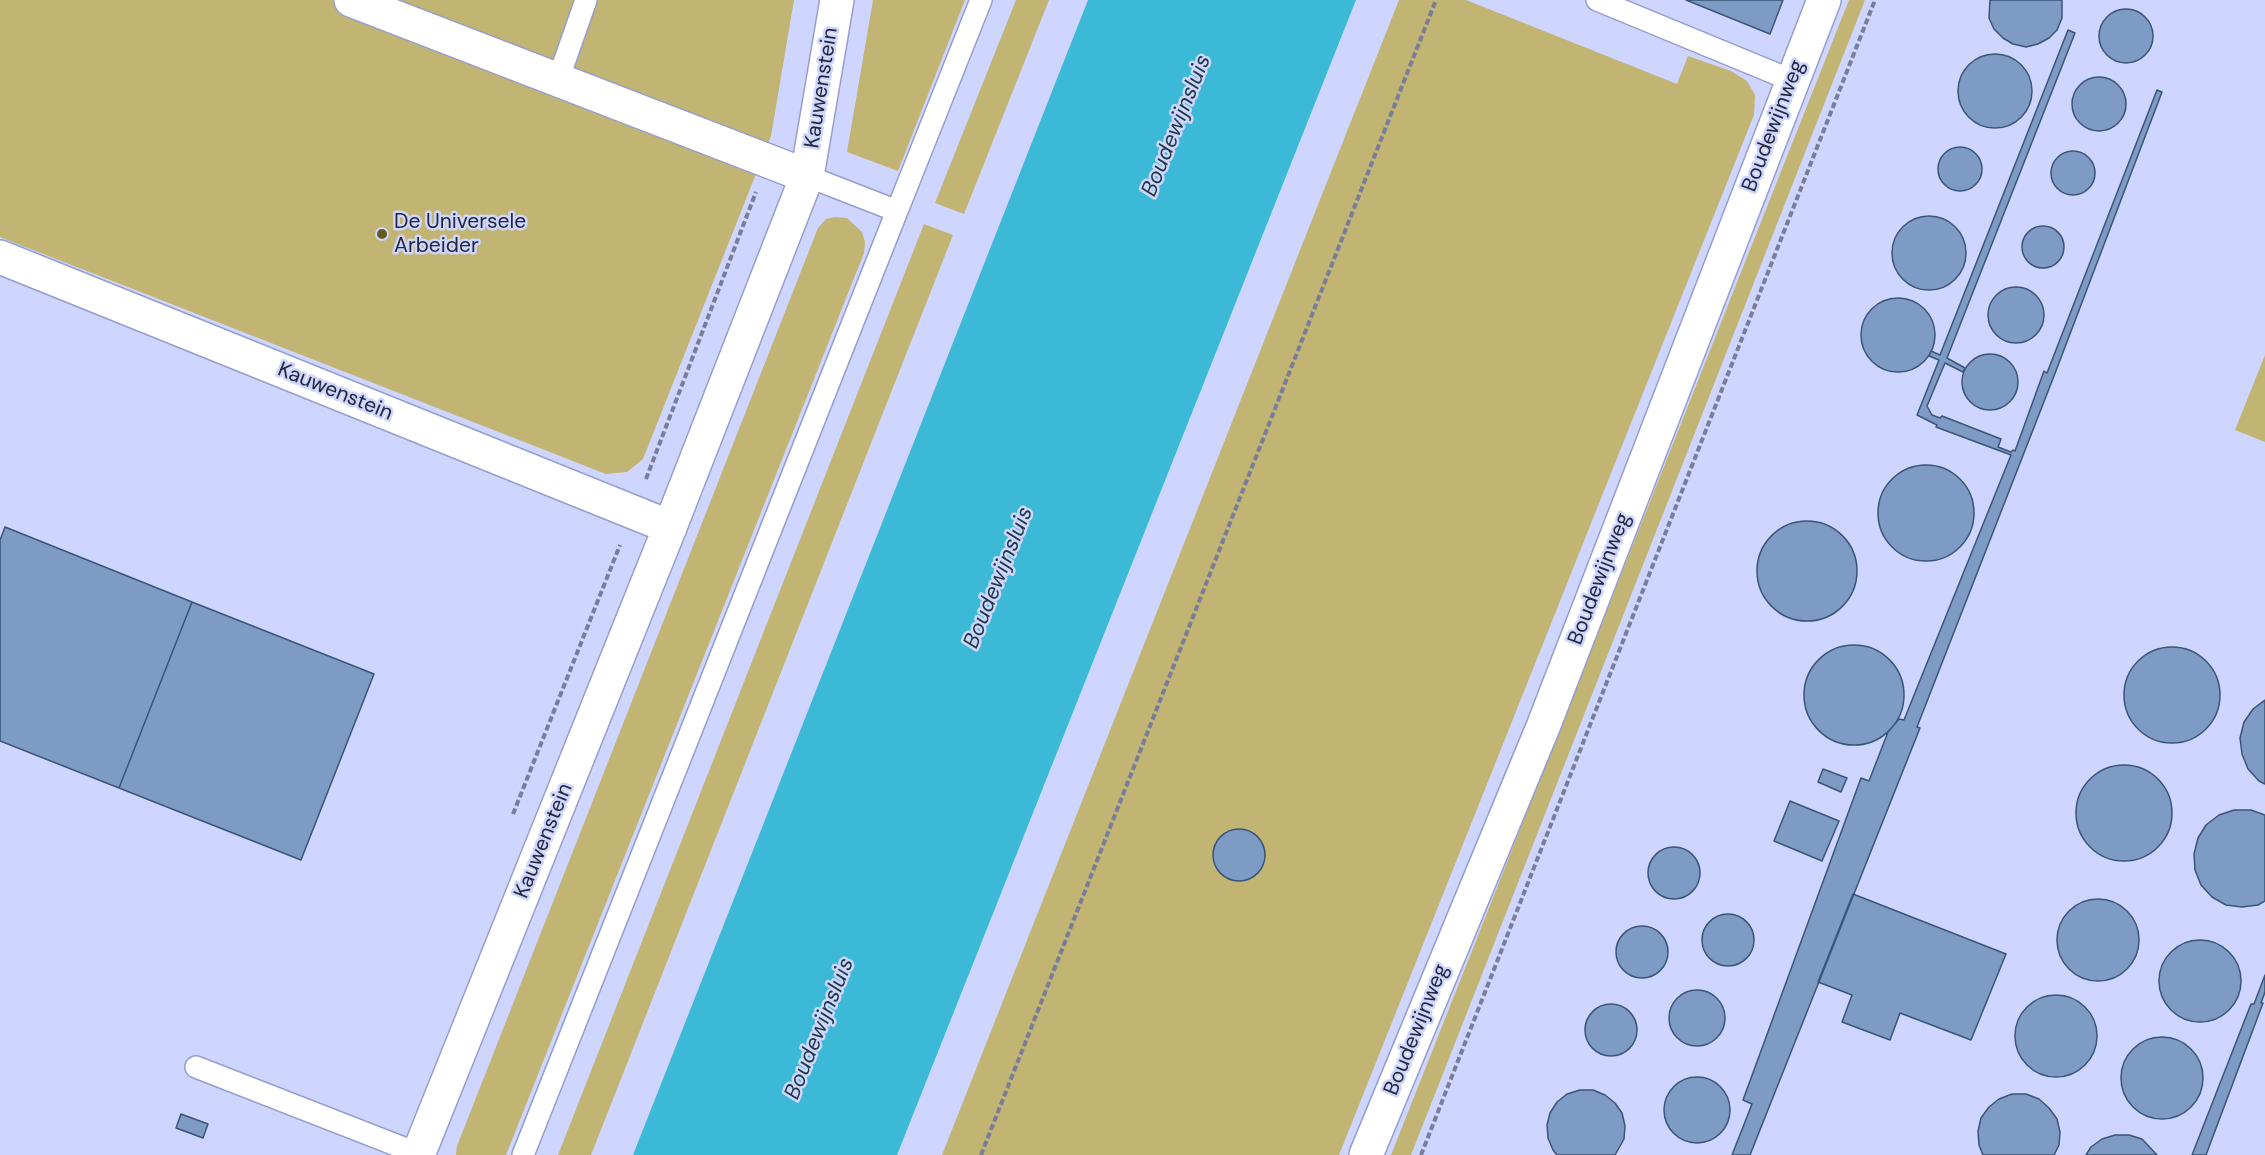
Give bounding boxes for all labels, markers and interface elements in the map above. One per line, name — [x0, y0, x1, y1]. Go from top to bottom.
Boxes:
street label: Kauwenstein — [800, 26, 844, 150]
water label: Boudewijnsluis — [1137, 51, 1217, 201]
street label: Boudewijnweg — [1737, 56, 1811, 196]
place label: De Universele Arbeider — [394, 209, 526, 259]
marker: De Universele Arbeider — [375, 227, 389, 241]
street label: Kauwenstein — [274, 357, 396, 427]
water label: Boudewijnsluis — [959, 503, 1039, 653]
street label: Boudewijnweg — [1563, 509, 1637, 649]
street label: Kauwenstein — [509, 780, 579, 902]
water label: Boudewijnsluis — [780, 954, 860, 1104]
street label: Boudewijnweg — [1379, 961, 1455, 1099]

